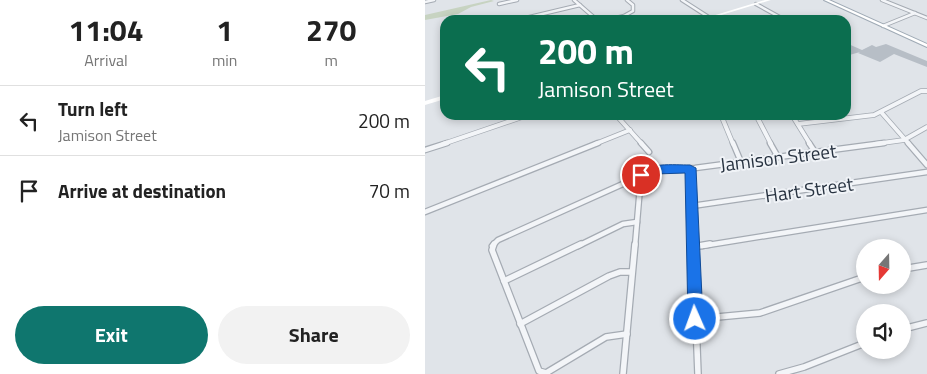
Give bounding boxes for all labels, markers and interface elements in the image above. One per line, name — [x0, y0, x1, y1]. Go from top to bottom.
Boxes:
text: 11:04 — [69, 7, 143, 53]
text: 1 — [216, 7, 233, 53]
text: 270 — [306, 7, 356, 53]
text: 200 m — [538, 24, 634, 78]
icon: left — [455, 35, 520, 100]
text: Arrival — [84, 48, 128, 72]
text: min — [212, 48, 237, 72]
text: m — [325, 48, 338, 72]
text: Jamison Street — [538, 72, 674, 106]
text: Turn left — [58, 94, 128, 123]
text: 200 m — [358, 106, 410, 135]
icon: left — [15, 107, 43, 135]
text: Jamison Street — [58, 123, 157, 147]
street label: Jamison Street — [718, 135, 838, 179]
pin — [620, 154, 662, 196]
icon: arrive — [627, 161, 655, 189]
street label: Hart Street — [763, 168, 855, 210]
text: Arrive at destination — [58, 176, 226, 205]
text: 70 m — [369, 176, 410, 205]
icon: arrive — [15, 177, 43, 205]
north arrow — [856, 239, 911, 294]
map controls — [856, 239, 911, 359]
position arrow — [668, 292, 720, 344]
button: sound — [856, 304, 911, 359]
button: Exit — [15, 306, 208, 364]
button: Share — [218, 306, 410, 364]

